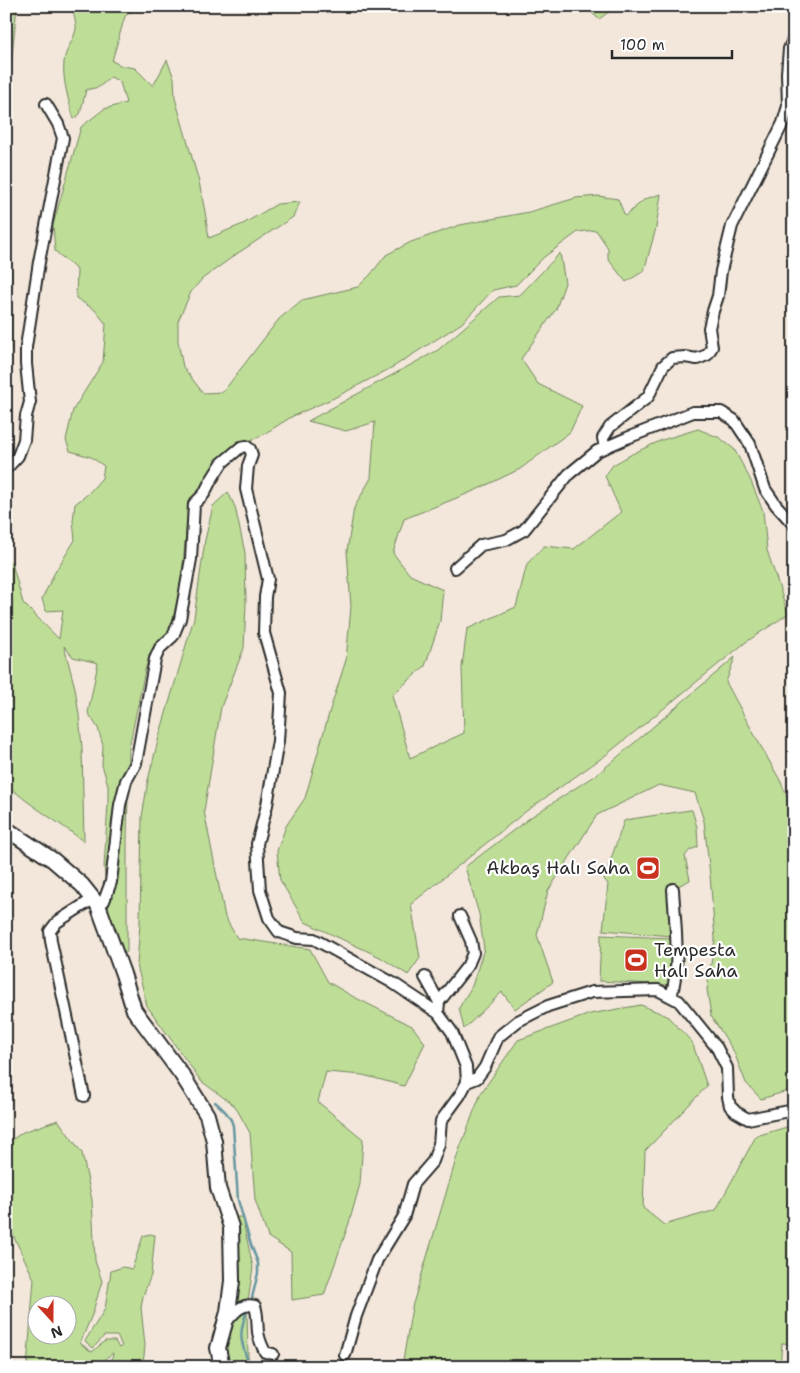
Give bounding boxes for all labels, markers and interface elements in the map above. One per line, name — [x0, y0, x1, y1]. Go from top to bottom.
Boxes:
scale bar — [612, 28, 732, 60]
text: 100 m — [620, 35, 665, 55]
sports icon: Akbaş Halı Saha — [635, 855, 661, 881]
place label: Akbaş Halı Saha — [486, 856, 630, 880]
place label: Tempesta Halı Saha — [654, 938, 738, 983]
sports icon: Tempesta Halı Saha — [623, 947, 649, 973]
north arrow — [28, 1296, 78, 1346]
text: N — [48, 1322, 65, 1343]

